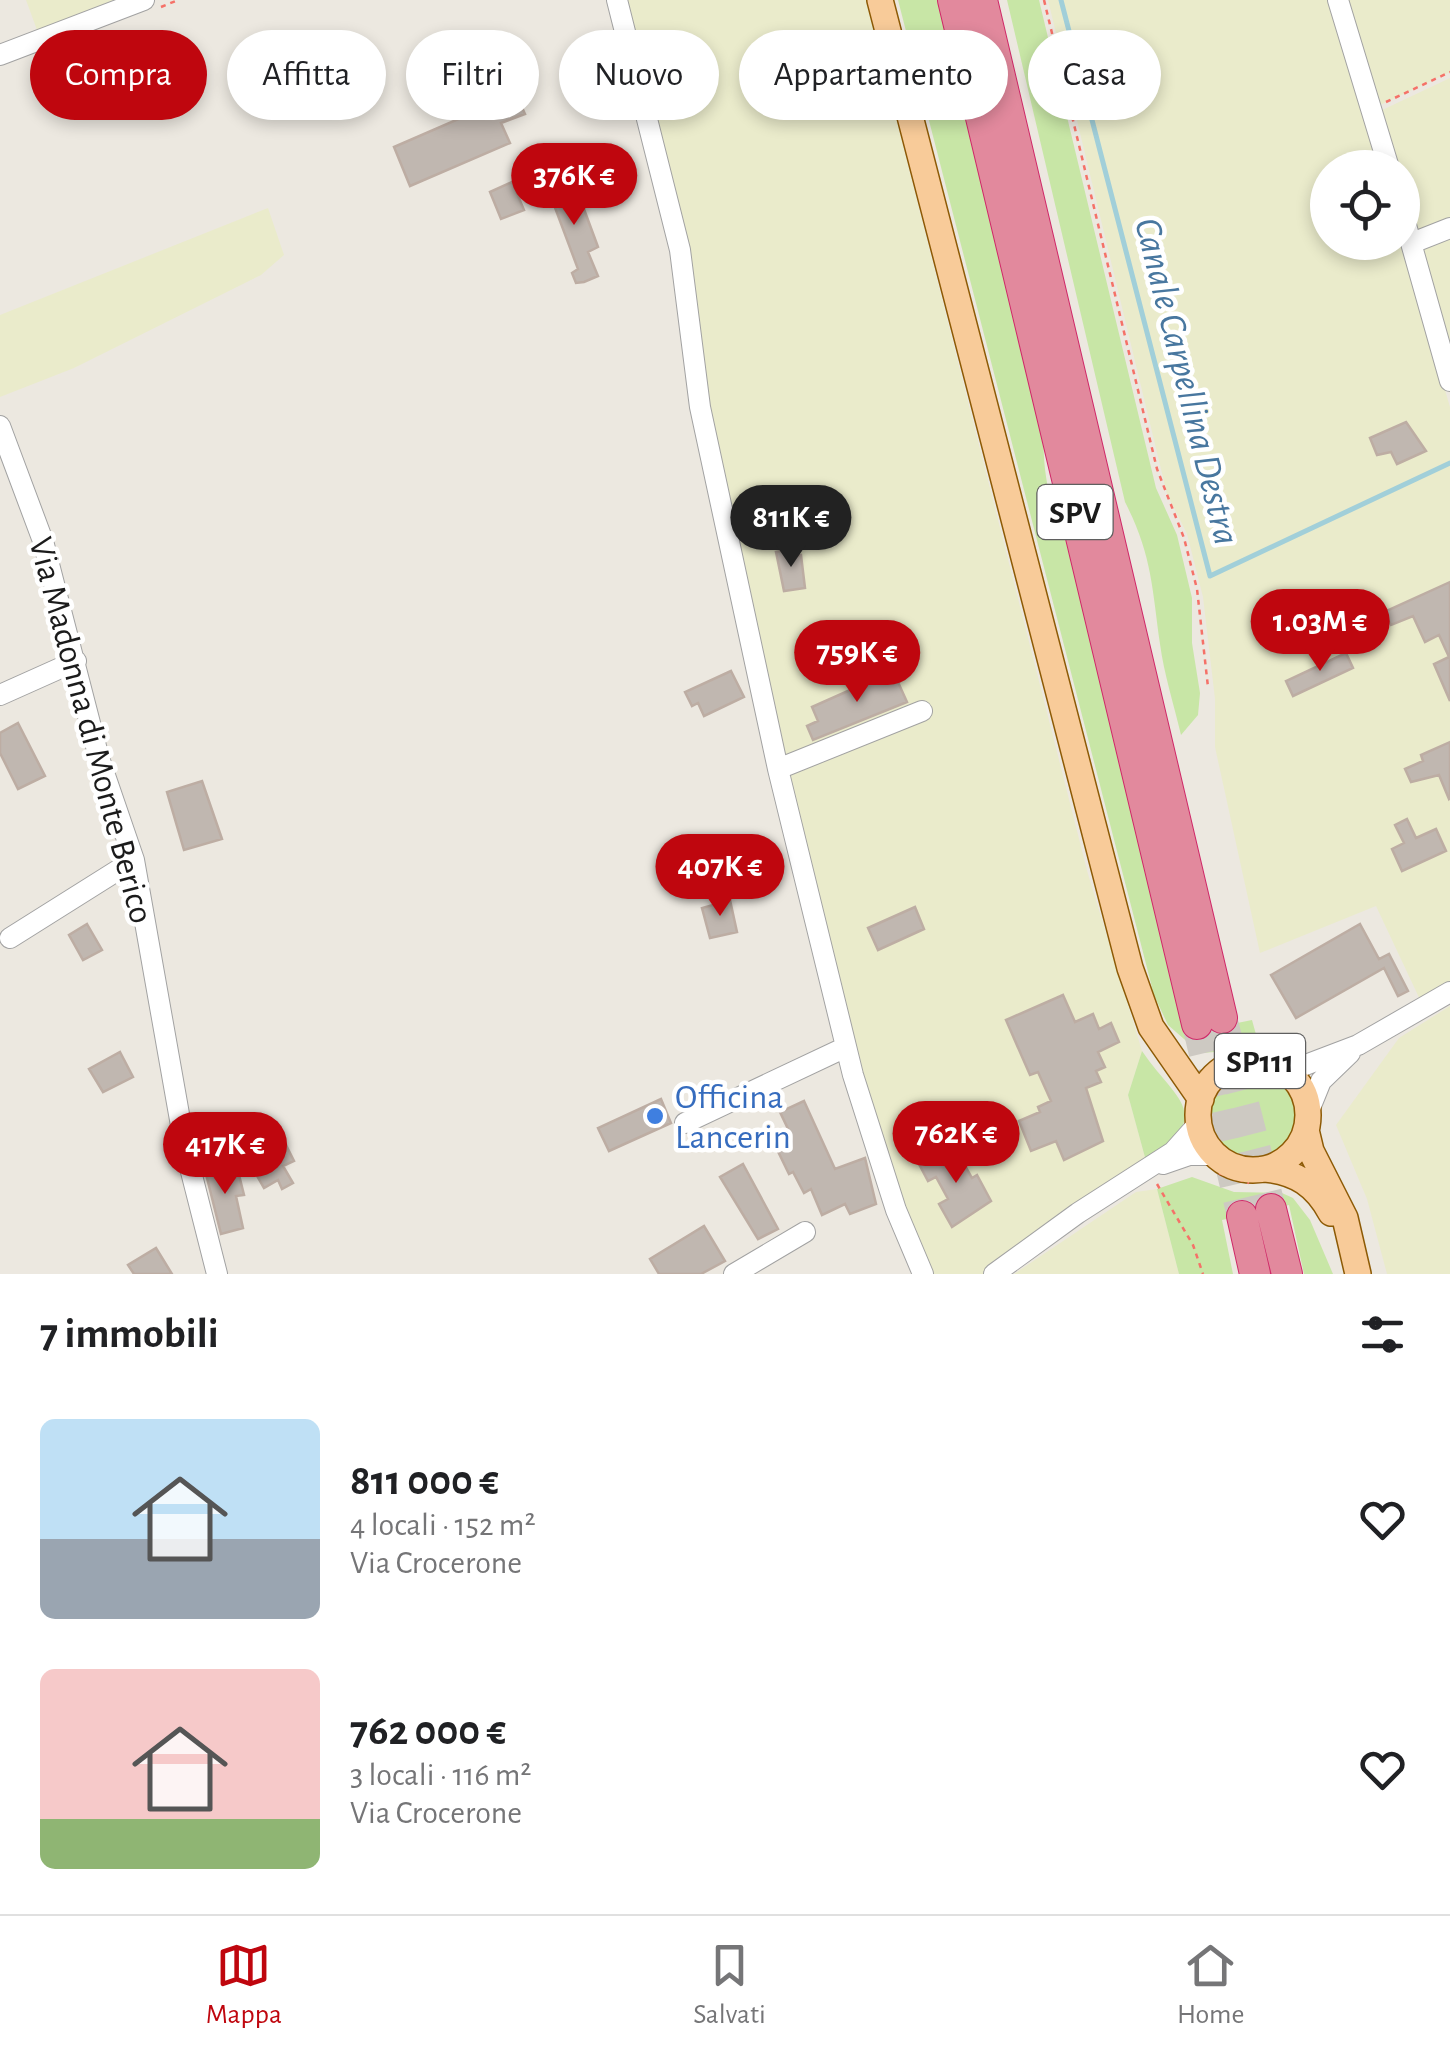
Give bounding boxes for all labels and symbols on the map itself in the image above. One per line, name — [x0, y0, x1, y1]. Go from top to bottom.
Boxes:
pin: 376K € — [493, 143, 655, 228]
water label: Canale Carpellina Destra — [1127, 214, 1245, 549]
pin: 811K € — [710, 485, 872, 570]
road number: SPV — [1038, 485, 1112, 539]
street label: Via Madonna di Monte Berico — [22, 534, 159, 927]
pin: 1.03M € — [1228, 589, 1412, 674]
pin: 759K € — [776, 620, 938, 705]
pin: 407K € — [639, 834, 801, 919]
road number: SP111 — [1215, 1034, 1305, 1088]
place label: Officina Lancerin — [675, 1080, 791, 1155]
pin: 762K € — [875, 1101, 1037, 1186]
marker: Officina Lancerin — [644, 1105, 666, 1127]
pin: 417K € — [144, 1112, 306, 1197]

